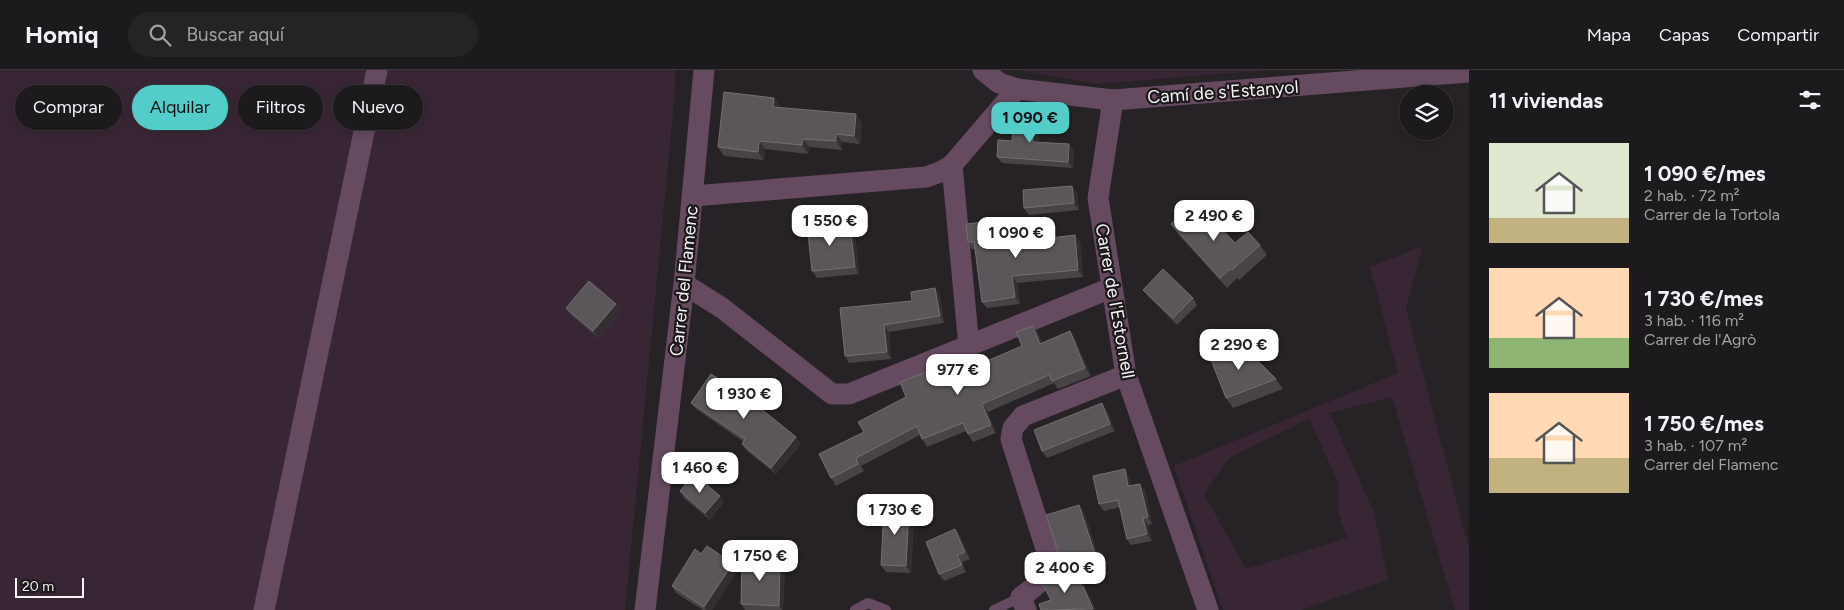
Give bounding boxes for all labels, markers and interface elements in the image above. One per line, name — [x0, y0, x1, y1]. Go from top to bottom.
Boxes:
search box — [128, 12, 478, 57]
text: Homiq — [25, 20, 98, 49]
icon: search — [146, 21, 174, 49]
text: Buscar aquí — [186, 23, 284, 46]
text: Mapa — [1587, 24, 1631, 46]
text: Capas — [1659, 24, 1709, 46]
text: Compartir — [1737, 24, 1819, 46]
street label: Camí de s'Estanyol — [1147, 76, 1299, 108]
chip: Comprar — [15, 85, 122, 130]
chip: Alquilar — [132, 85, 228, 130]
chip: Filtros — [238, 85, 323, 130]
chip: Nuevo — [333, 85, 423, 130]
map controls — [1399, 85, 1454, 140]
button: layers — [1399, 85, 1454, 140]
icon: filters — [1796, 86, 1824, 114]
text: 11 viviendas — [1489, 88, 1603, 113]
pin: 1 090 € — [984, 102, 1076, 144]
text: 1 090 € — [1002, 108, 1058, 127]
text: 1 090 €/mes — [1644, 161, 1766, 186]
icon: home — [1529, 163, 1589, 223]
text: 2 hab. · 72 m² — [1644, 186, 1740, 205]
pin: 2 490 € — [1168, 200, 1260, 242]
street label: Carrer del Flamenc — [665, 204, 703, 357]
pin: 1 550 € — [784, 204, 876, 247]
text: Carrer de la Tortola — [1644, 205, 1780, 224]
text: 2 490 € — [1185, 206, 1243, 225]
text: 1 550 € — [803, 211, 857, 230]
pin: 1 090 € — [970, 216, 1062, 259]
street label: Carrer de l'Estornell — [1091, 222, 1139, 380]
text: 1 090 € — [988, 223, 1044, 242]
text: 1 730 €/mes — [1644, 286, 1763, 311]
icon: home — [1529, 288, 1589, 348]
text: 3 hab. · 116 m² — [1644, 311, 1744, 330]
pin: 2 290 € — [1193, 328, 1285, 371]
text: Carrer de l'Agrò — [1644, 330, 1756, 349]
text: 2 290 € — [1211, 335, 1267, 354]
pin: 977 € — [923, 354, 993, 396]
text: 977 € — [937, 360, 979, 379]
pin: 1 930 € — [698, 378, 790, 420]
text: 1 930 € — [717, 384, 771, 403]
text: 1 750 €/mes — [1644, 411, 1764, 436]
icon: home — [1529, 413, 1589, 473]
text: 3 hab. · 107 m² — [1644, 436, 1747, 455]
pin: 1 460 € — [654, 452, 746, 494]
text: Carrer del Flamenc — [1644, 455, 1779, 474]
text: 1 460 € — [672, 458, 728, 477]
pin: 1 730 € — [849, 494, 941, 536]
text: 1 730 € — [868, 500, 922, 519]
pin: 1 750 € — [714, 540, 806, 582]
text: 1 750 € — [733, 546, 787, 565]
pin: 2 400 € — [1019, 552, 1111, 594]
text: 2 400 € — [1036, 558, 1094, 577]
scale bar — [15, 575, 84, 598]
text: 20 m — [22, 578, 54, 595]

